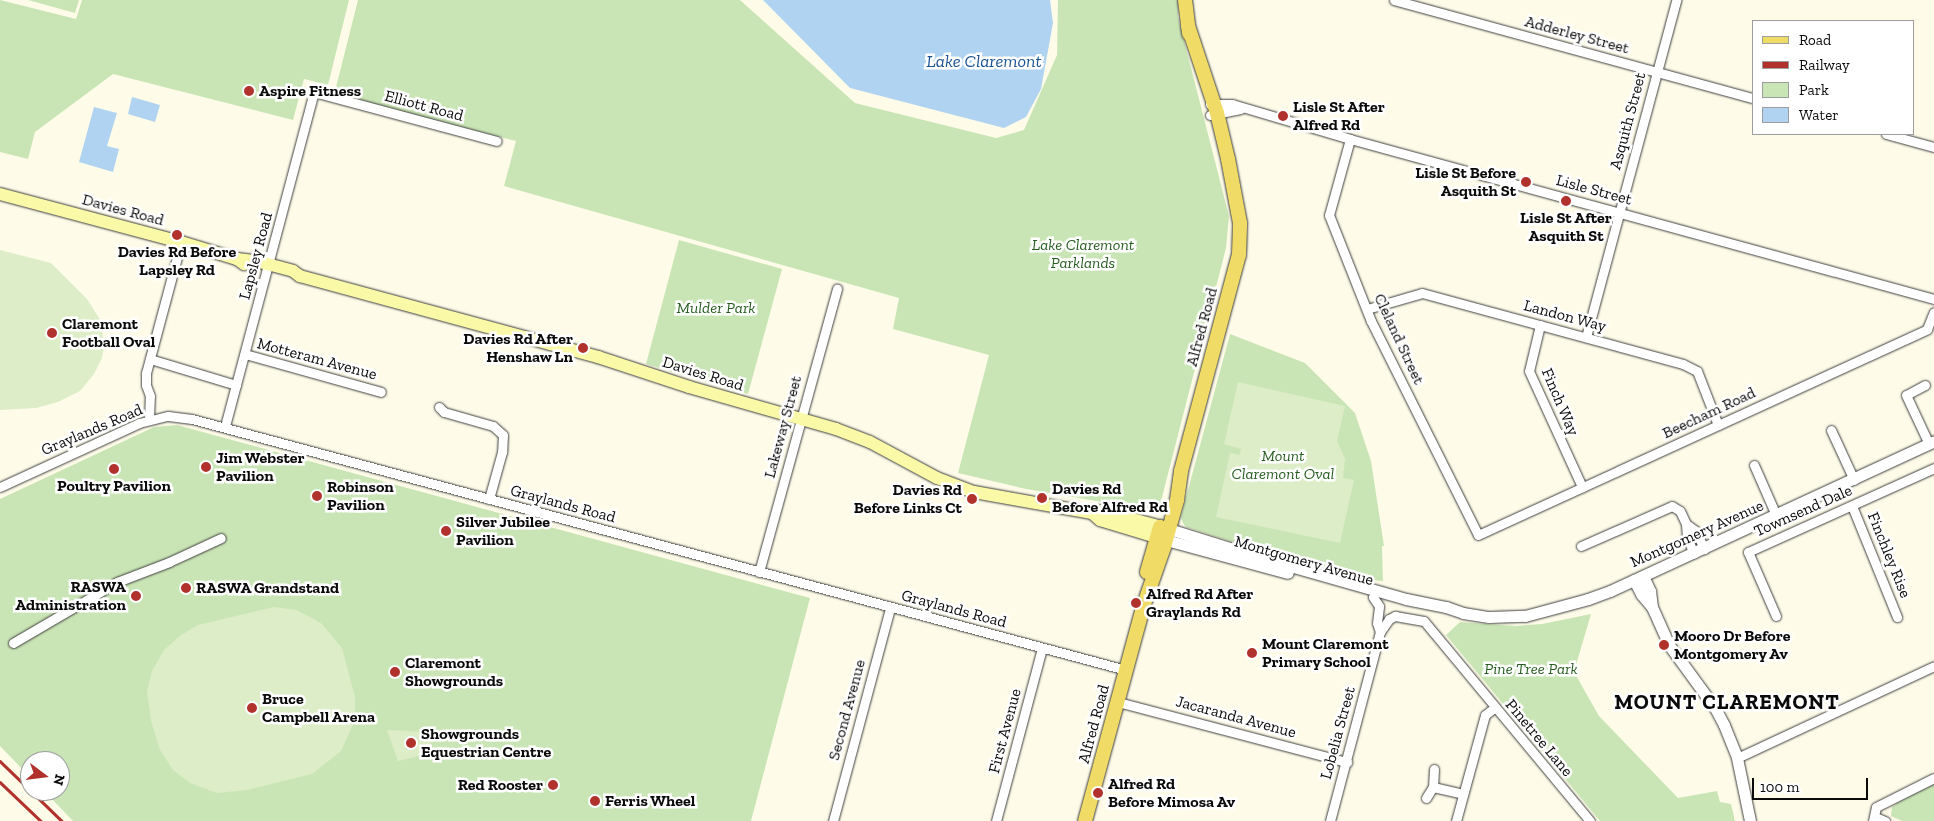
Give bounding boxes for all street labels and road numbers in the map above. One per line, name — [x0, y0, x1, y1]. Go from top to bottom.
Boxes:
street label: Adderley Street — [1523, 12, 1631, 58]
street label: Asquith Street — [1606, 70, 1650, 172]
street label: Elliott Road — [383, 86, 465, 126]
street label: Lisle Street — [1554, 171, 1634, 209]
street label: Davies Road — [80, 190, 166, 230]
street label: Lapsley Road — [235, 210, 277, 302]
street label: Alfred Road — [1182, 285, 1222, 369]
street label: Cleland Street — [1370, 291, 1428, 387]
street label: Landon Way — [1521, 296, 1609, 336]
street label: Motteram Avenue — [255, 334, 379, 384]
street label: Davies Road — [660, 353, 746, 395]
street label: Finch Way — [1537, 365, 1583, 439]
street label: Lakeway Street — [760, 374, 806, 480]
street label: Beecham Road — [1659, 383, 1759, 443]
street label: Graylands Road — [38, 400, 146, 460]
street label: Graylands Road — [508, 481, 618, 527]
street label: Townsend Dale — [1751, 481, 1855, 541]
street label: Montgomery Avenue — [1627, 496, 1767, 572]
street label: Finchley Rise — [1863, 509, 1915, 601]
street label: Montgomery Avenue — [1232, 532, 1376, 590]
street label: Graylands Road — [899, 586, 1009, 632]
street label: Second Avenue — [824, 657, 870, 763]
street label: Alfred Road — [1074, 682, 1114, 766]
street label: Lobelia Street — [1316, 685, 1360, 781]
street label: First Avenue — [984, 686, 1026, 776]
street label: Jacaranda Avenue — [1174, 692, 1298, 742]
street label: Pinetree Lane — [1501, 696, 1577, 780]

